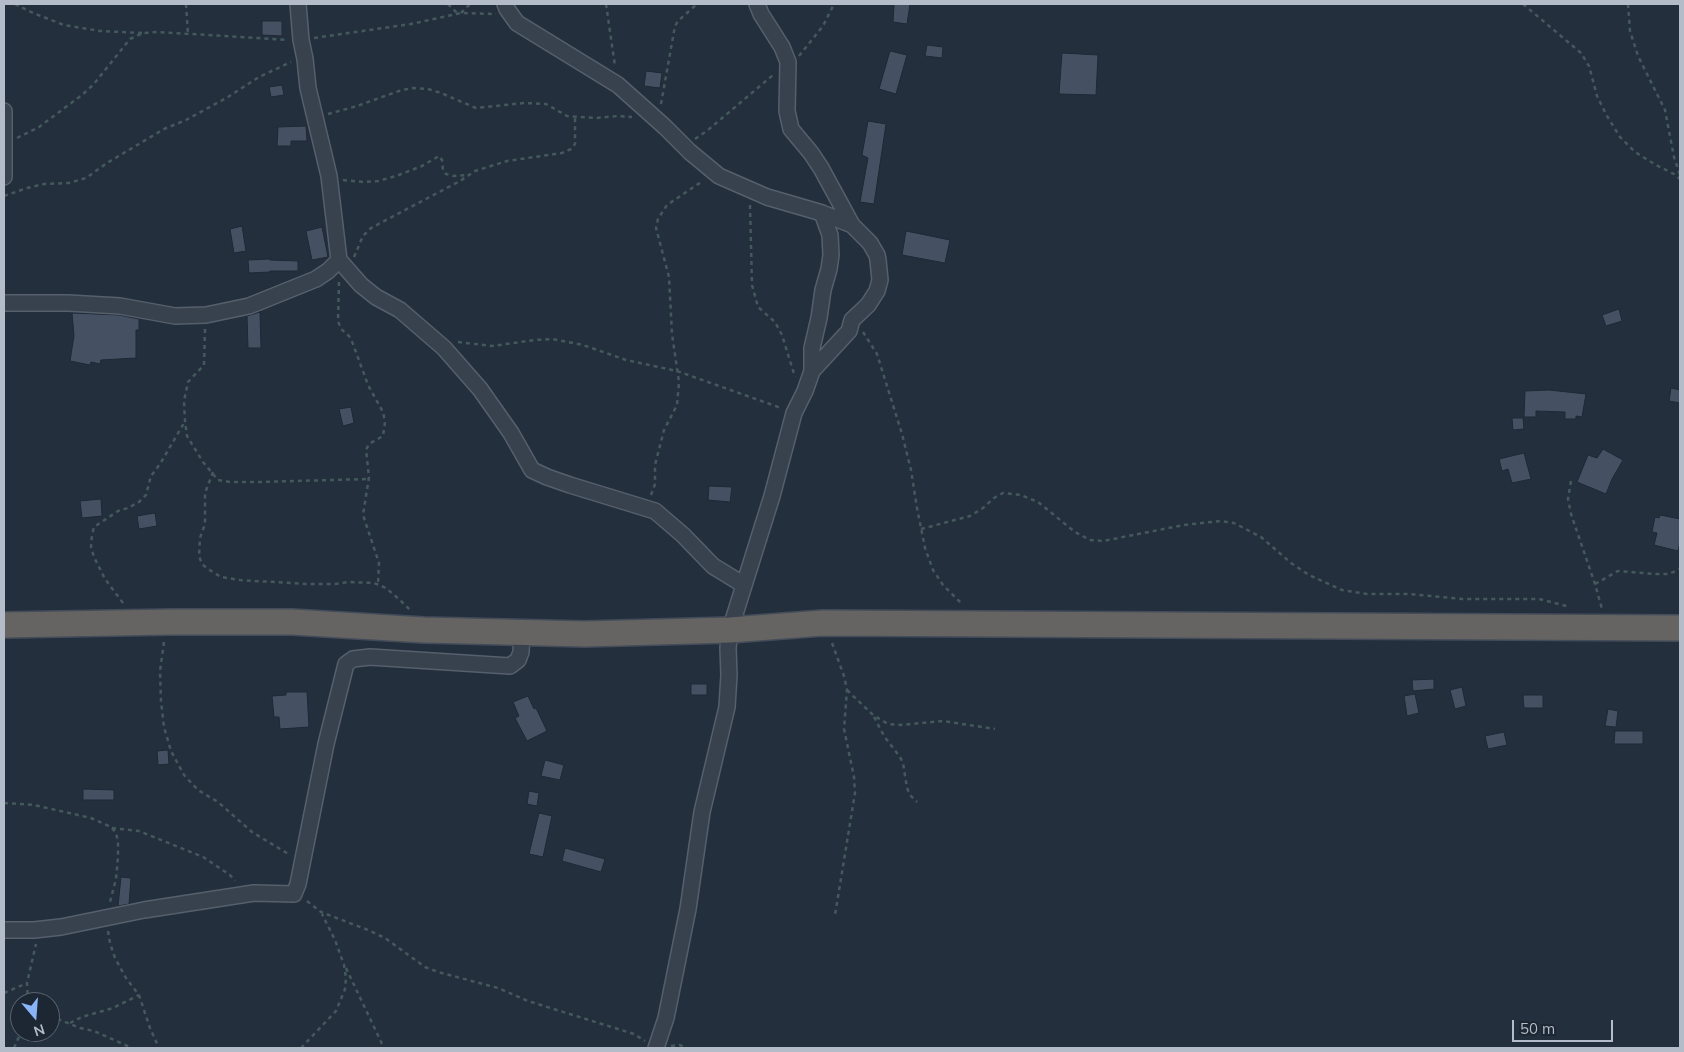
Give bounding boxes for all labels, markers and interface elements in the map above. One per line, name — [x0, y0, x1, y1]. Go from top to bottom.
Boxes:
north arrow — [10, 992, 60, 1042]
scale bar — [1514, 1010, 1615, 1042]
text: 50 m — [1520, 1019, 1555, 1038]
text: N — [32, 1020, 47, 1041]

